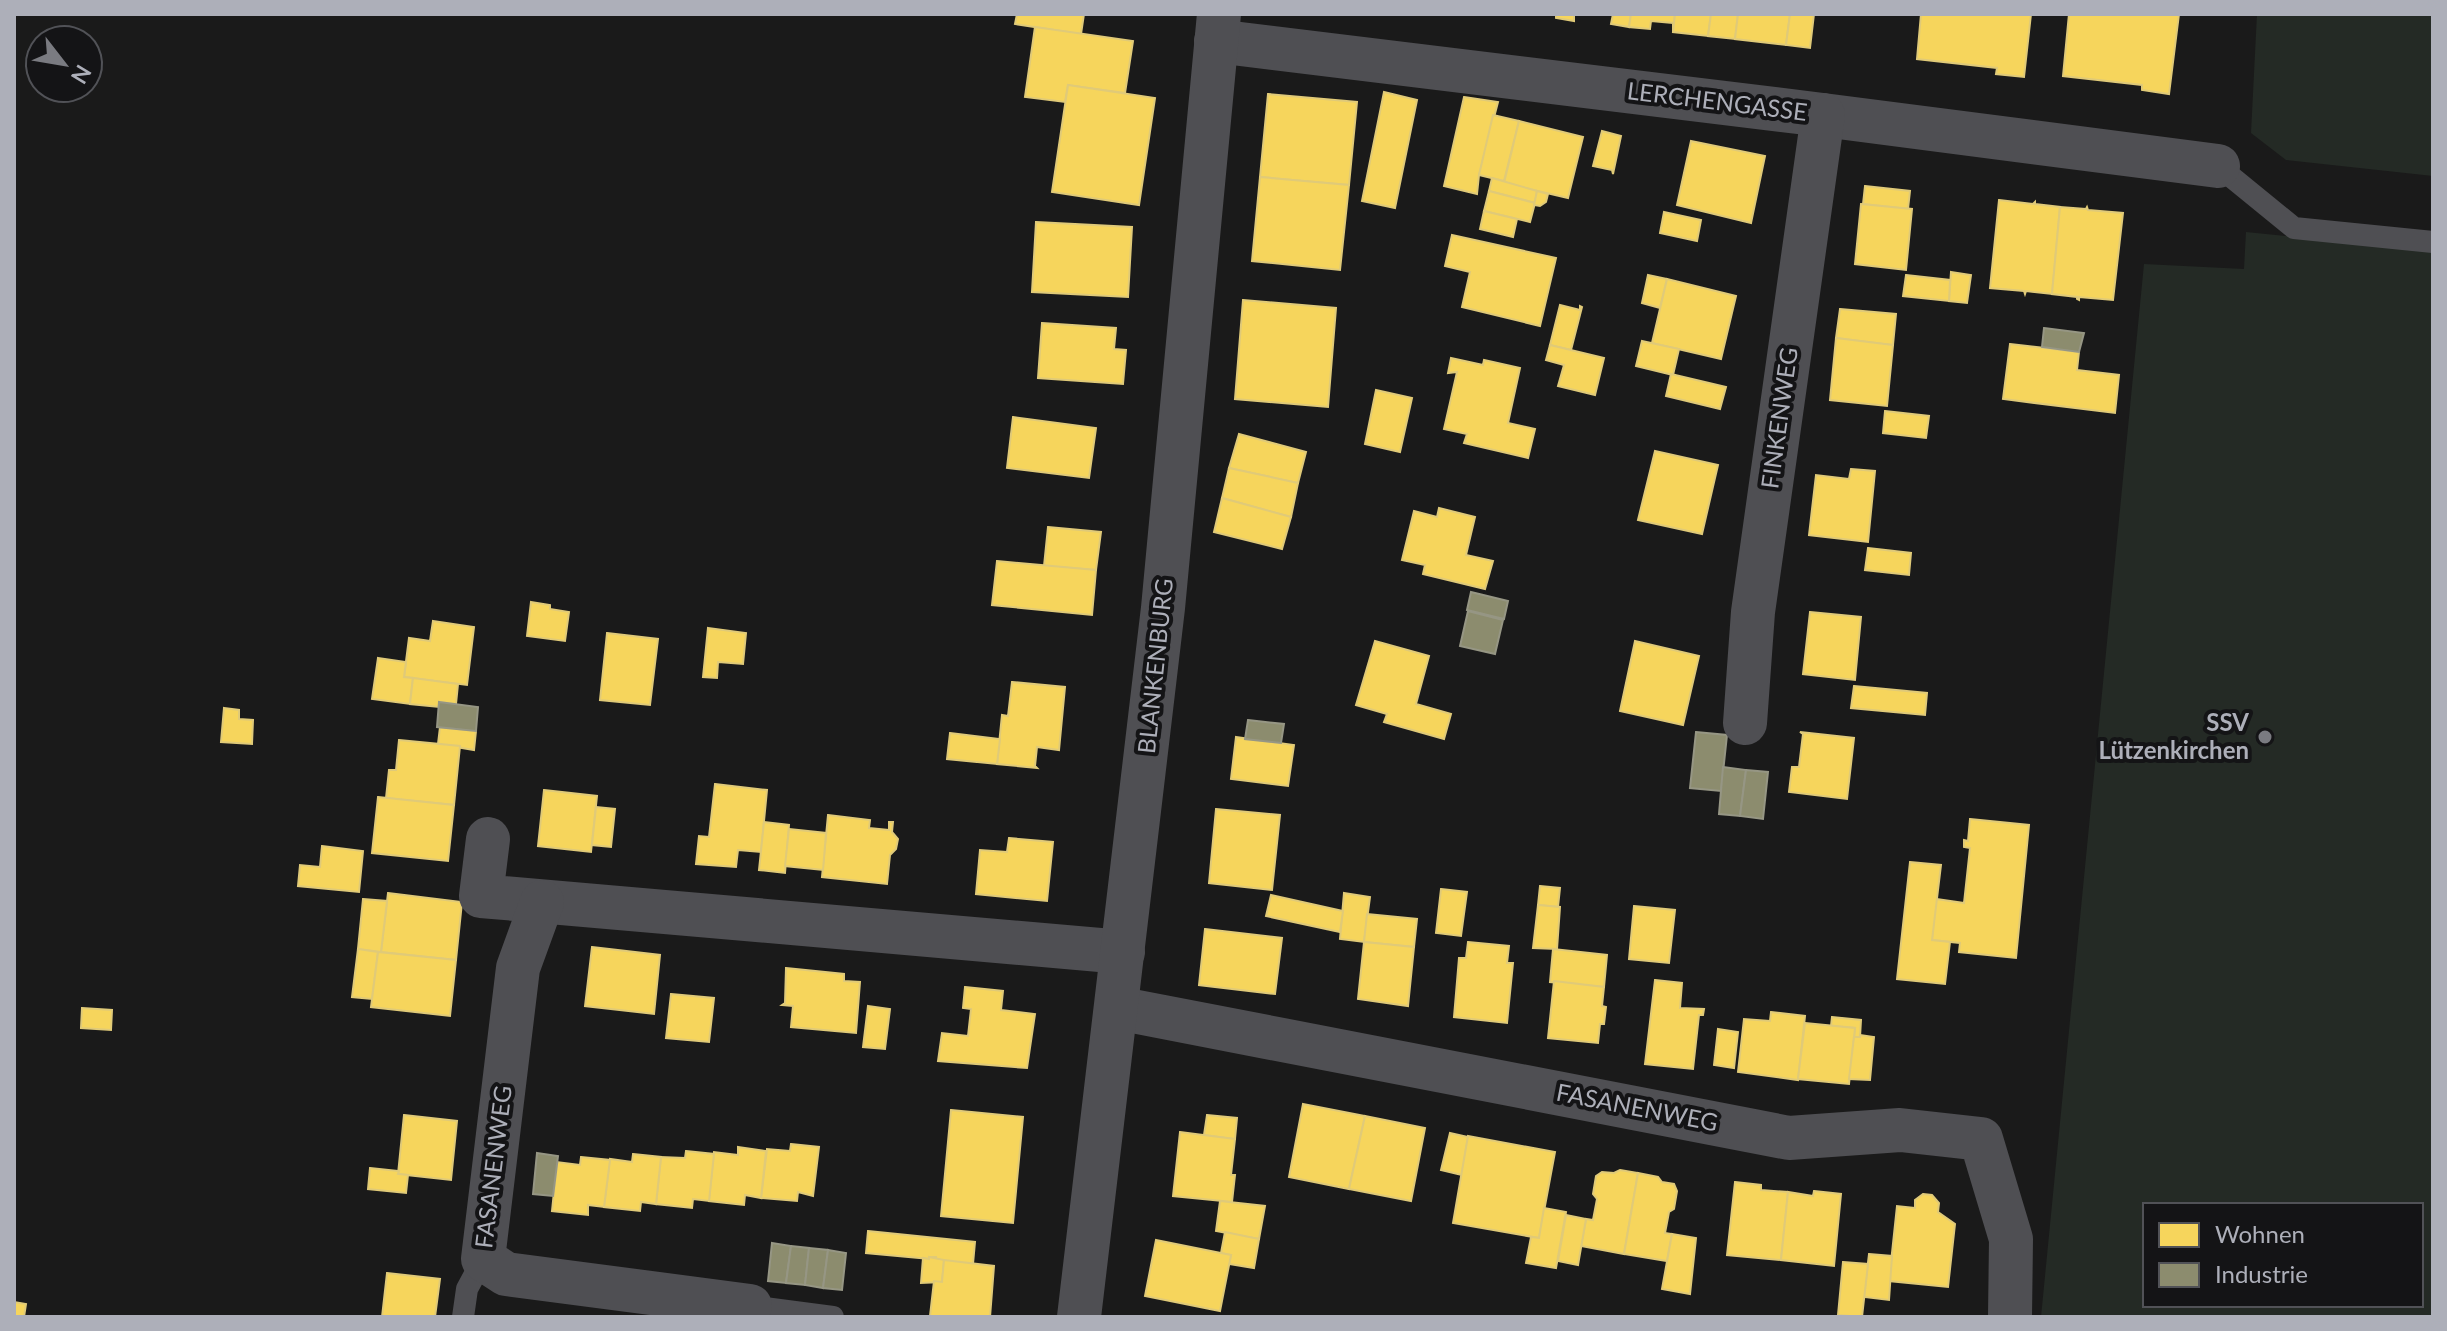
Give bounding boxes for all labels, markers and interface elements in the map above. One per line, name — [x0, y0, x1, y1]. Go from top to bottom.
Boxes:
north arrow — [24, 24, 104, 104]
text: N — [66, 60, 98, 89]
street label: LERCHENGASSE — [1626, 75, 1809, 126]
street label: FINKENWEG — [1754, 345, 1803, 490]
street label: BLANKENBURG — [1131, 577, 1178, 755]
place label: SSV Lützenkirchen — [2098, 707, 2249, 764]
marker: SSV Lützenkirchen — [2256, 728, 2274, 746]
street label: FASANENWEG — [1554, 1077, 1720, 1136]
street label: FASANENWEG — [468, 1084, 517, 1250]
legend — [2143, 1203, 2423, 1307]
text: Wohnen — [2215, 1219, 2305, 1248]
text: Industrie — [2215, 1259, 2308, 1288]

